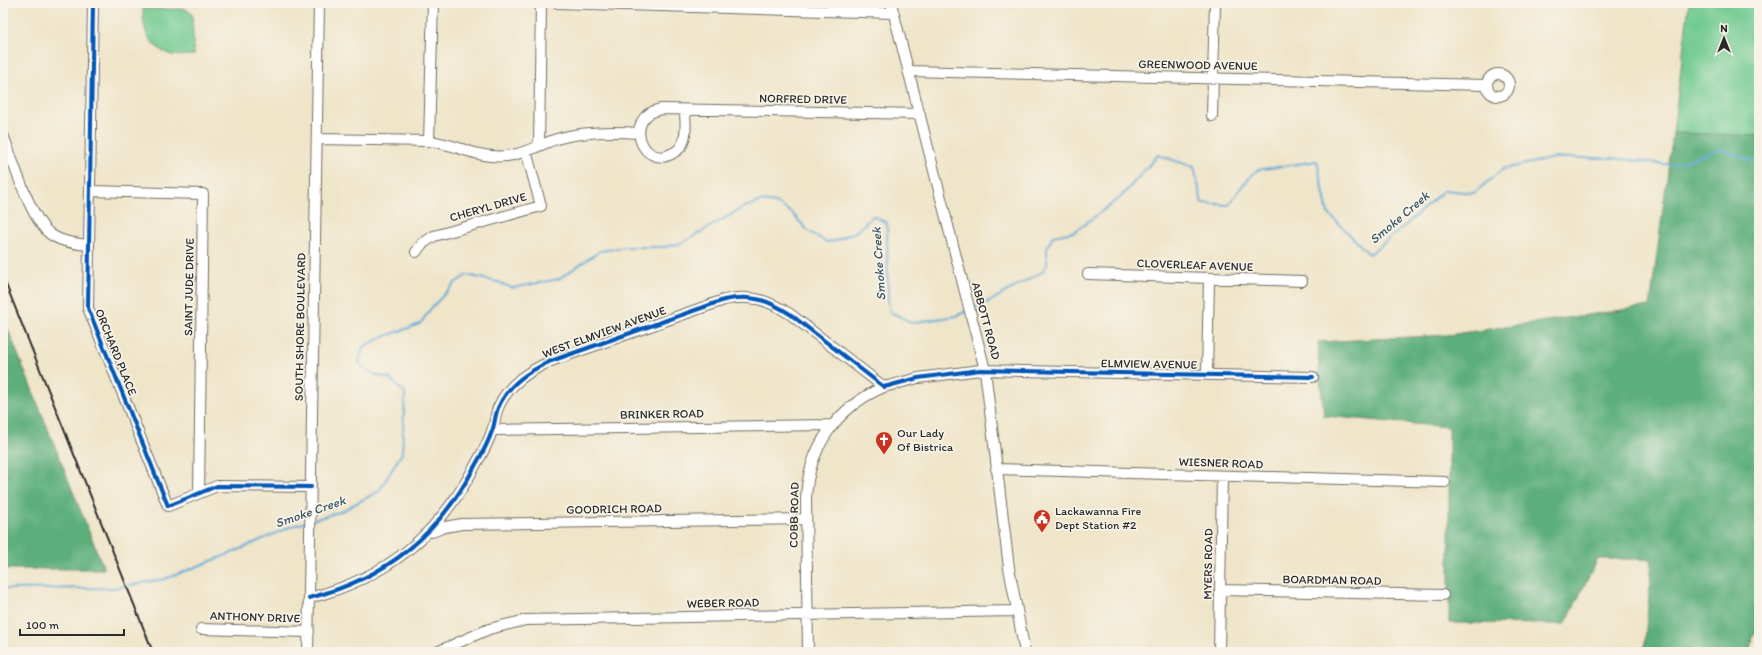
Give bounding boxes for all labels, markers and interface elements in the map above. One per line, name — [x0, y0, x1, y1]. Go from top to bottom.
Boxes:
north arrow — [1704, 18, 1744, 58]
text: N — [1720, 22, 1728, 35]
street label: GREENWOOD AVENUE — [1138, 57, 1258, 73]
street label: NORFRED DRIVE — [759, 91, 847, 107]
water label: Smoke Creek — [1366, 187, 1433, 247]
street label: CHERYL DRIVE — [448, 189, 528, 225]
water label: Smoke Creek — [868, 226, 889, 301]
street label: SAINT JUDE DRIVE — [181, 238, 197, 336]
street label: SOUTH SHORE BOULEVARD — [292, 252, 308, 401]
street label: CLOVERLEAF AVENUE — [1136, 256, 1254, 274]
street label: ABBOTT ROAD — [969, 281, 1003, 361]
street label: WEST ELMVIEW AVENUE — [540, 303, 668, 361]
street label: ORCHARD PLACE — [92, 307, 140, 398]
street label: ELMVIEW AVENUE — [1101, 356, 1198, 372]
street label: BRINKER ROAD — [620, 406, 704, 422]
place label: Our Lady Of Bistrica — [897, 426, 954, 454]
church icon: Our Lady Of Bistrica — [874, 430, 894, 455]
street label: WIESNER ROAD — [1178, 455, 1264, 471]
street label: COBB ROAD — [786, 482, 802, 548]
water label: Smoke Creek — [273, 492, 348, 530]
street label: GOODRICH ROAD — [566, 501, 662, 517]
place label: Lackawanna Fire Dept Station #2 — [1055, 504, 1141, 532]
public building icon: Lackawanna Fire Dept Station #2 — [1032, 508, 1052, 533]
street label: MYERS ROAD — [1200, 528, 1216, 600]
street label: BOARDMAN ROAD — [1282, 572, 1382, 588]
street label: WEBER ROAD — [687, 595, 760, 611]
street label: ANTHONY DRIVE — [210, 608, 301, 626]
scale bar — [20, 611, 124, 637]
text: 100 m — [26, 618, 59, 632]

